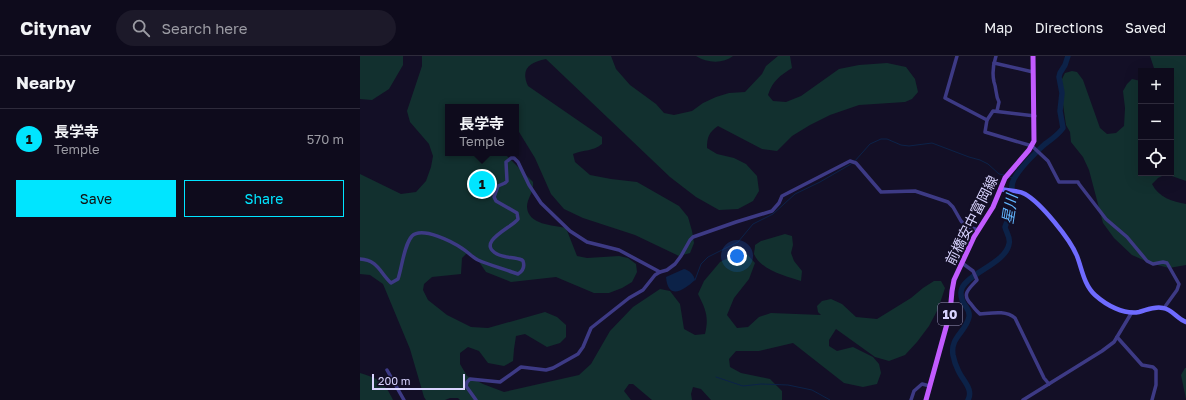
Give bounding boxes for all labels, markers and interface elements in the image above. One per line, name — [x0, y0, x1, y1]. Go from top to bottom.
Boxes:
search box — [116, 10, 396, 46]
text: Citynav — [20, 16, 92, 39]
icon: search — [130, 17, 152, 39]
text: Search here — [162, 19, 247, 37]
text: Map — [984, 19, 1013, 36]
text: Directions — [1035, 19, 1103, 36]
text: Saved — [1125, 19, 1166, 36]
map controls — [1138, 68, 1174, 176]
button: + — [1138, 68, 1174, 104]
text: Nearby — [16, 72, 76, 93]
popup — [445, 104, 519, 156]
button: − — [1138, 104, 1174, 140]
text: 長学寺 — [459, 114, 504, 132]
text: 長学寺 — [54, 122, 99, 140]
text: 1 — [26, 131, 32, 147]
text: 570 m — [307, 131, 344, 147]
text: Temple — [459, 133, 505, 149]
button: locate — [1138, 140, 1174, 176]
text: Temple — [54, 141, 100, 157]
pin: 1 — [469, 169, 495, 199]
street label: 前橋安中富岡線 — [941, 172, 1001, 268]
button: Save — [16, 180, 176, 217]
button: Share — [184, 180, 344, 217]
water label: 星川 — [998, 191, 1021, 225]
your location — [727, 246, 747, 266]
road number: 10 — [938, 303, 962, 325]
scale bar — [372, 372, 465, 391]
text: 200 m — [378, 374, 411, 387]

